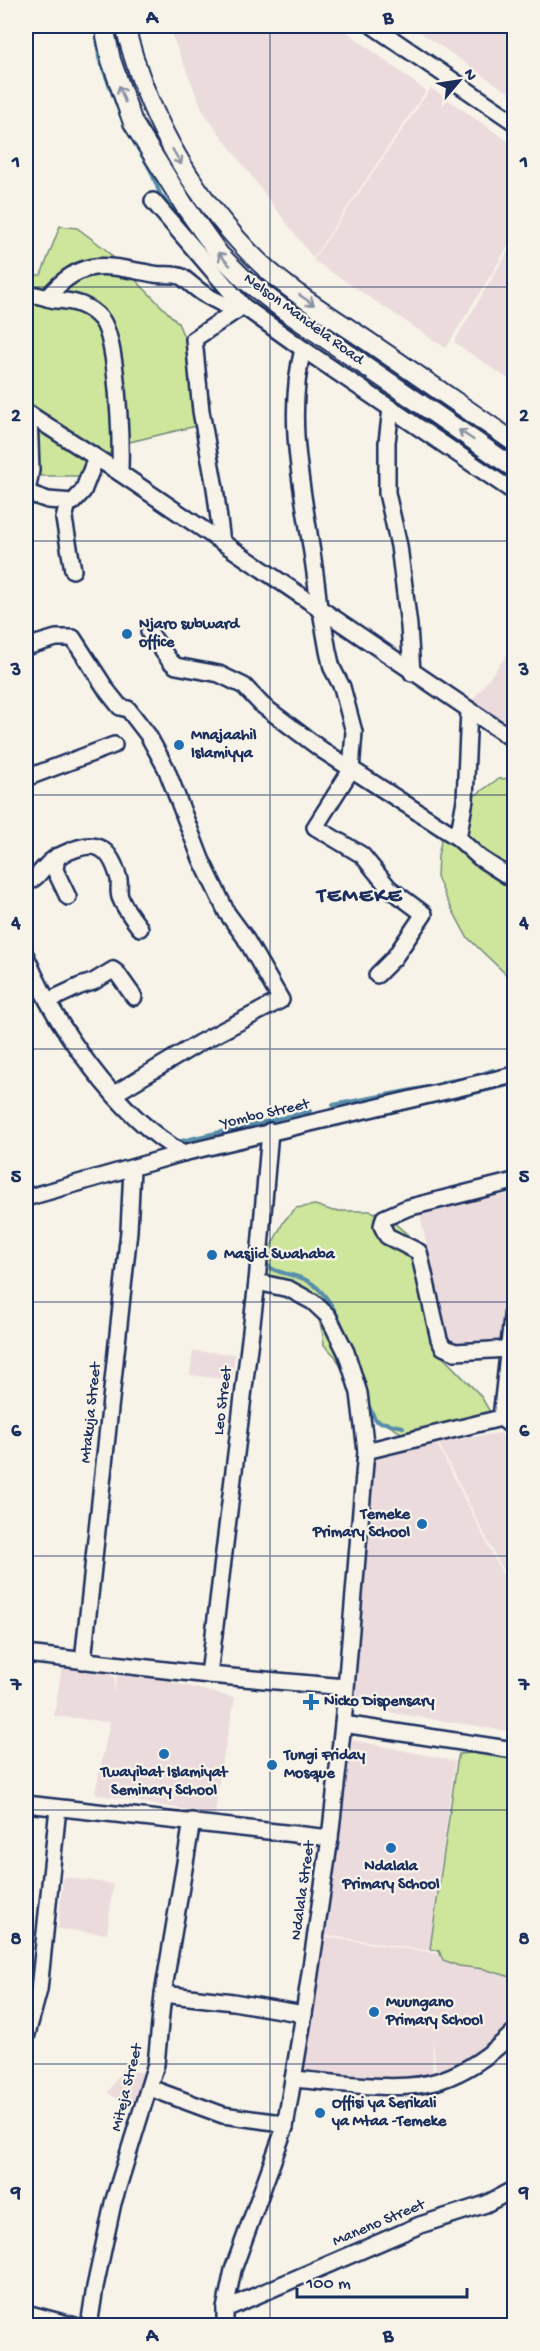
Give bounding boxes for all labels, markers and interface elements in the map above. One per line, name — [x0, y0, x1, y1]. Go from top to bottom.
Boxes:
text: A — [145, 8, 160, 31]
text: B — [382, 8, 394, 31]
north arrow — [429, 51, 489, 111]
text: N — [458, 66, 480, 85]
one-way arrow — [116, 85, 127, 104]
one-way arrow — [171, 148, 183, 165]
text: 1 — [11, 152, 20, 175]
text: 1 — [519, 152, 528, 175]
one-way arrow — [217, 251, 231, 266]
street label: Nelson Mandela Road — [239, 270, 368, 371]
one-way arrow — [298, 294, 315, 306]
text: 2 — [11, 406, 21, 429]
text: 2 — [519, 406, 529, 429]
one-way arrow — [459, 429, 475, 441]
place label: Njaro subward office — [138, 616, 241, 653]
marker: Njaro subward office — [120, 627, 134, 641]
text: 3 — [10, 660, 21, 683]
text: 3 — [518, 660, 529, 683]
place label: Mnajaahil Islamiyya — [191, 727, 257, 764]
marker: Mnajaahil Islamiyya — [172, 738, 186, 752]
district label: TEMEKE — [315, 884, 403, 910]
text: 4 — [10, 913, 21, 936]
text: 4 — [518, 913, 529, 936]
street label: Yombo Street — [217, 1095, 313, 1135]
text: 5 — [11, 1167, 22, 1190]
text: 5 — [519, 1167, 530, 1190]
place label: Masjid Swahaba — [224, 1246, 336, 1265]
marker: Masjid Swahaba — [205, 1248, 219, 1262]
street label: Mtakuja Street — [77, 1360, 107, 1464]
street label: Leo Street — [210, 1364, 238, 1436]
text: 6 — [11, 1421, 22, 1444]
text: 6 — [519, 1421, 530, 1444]
place label: Temeke Primary School — [312, 1506, 411, 1543]
marker: Temeke Primary School — [415, 1517, 429, 1531]
text: 7 — [10, 1675, 23, 1698]
text: 7 — [518, 1675, 531, 1698]
marker: Nicko Dispensary — [302, 1693, 320, 1711]
place label: Nicko Dispensary — [324, 1693, 435, 1712]
marker: Twayibat Islamiyat Seminary School — [157, 1747, 171, 1761]
place label: Tungi Friday Mosque — [282, 1747, 365, 1784]
marker: Tungi Friday Mosque — [265, 1758, 279, 1772]
place label: Twayibat Islamiyat Seminary School — [99, 1764, 229, 1801]
street label: Ndalala Street — [288, 1839, 321, 1942]
marker: Ndalala Primary School — [384, 1841, 398, 1855]
place label: Ndalala Primary School — [341, 1858, 440, 1895]
text: 8 — [11, 1929, 22, 1952]
text: 8 — [519, 1929, 530, 1952]
place label: Muungano Primary School — [385, 1994, 484, 2031]
marker: Muungano Primary School — [367, 2005, 381, 2019]
street label: Miteja Street — [108, 2041, 148, 2134]
place label: Offisi ya Serikali ya Mtaa -Temeke — [331, 2094, 447, 2132]
marker: Offisi ya Serikali ya Mtaa -Temeke — [313, 2106, 327, 2120]
text: 9 — [10, 2183, 21, 2206]
text: 9 — [518, 2183, 529, 2206]
street label: Maneno Street — [330, 2195, 429, 2252]
scale bar — [297, 2261, 466, 2299]
text: 100 m — [305, 2274, 351, 2295]
text: A — [145, 2326, 160, 2349]
text: B — [382, 2326, 394, 2349]

